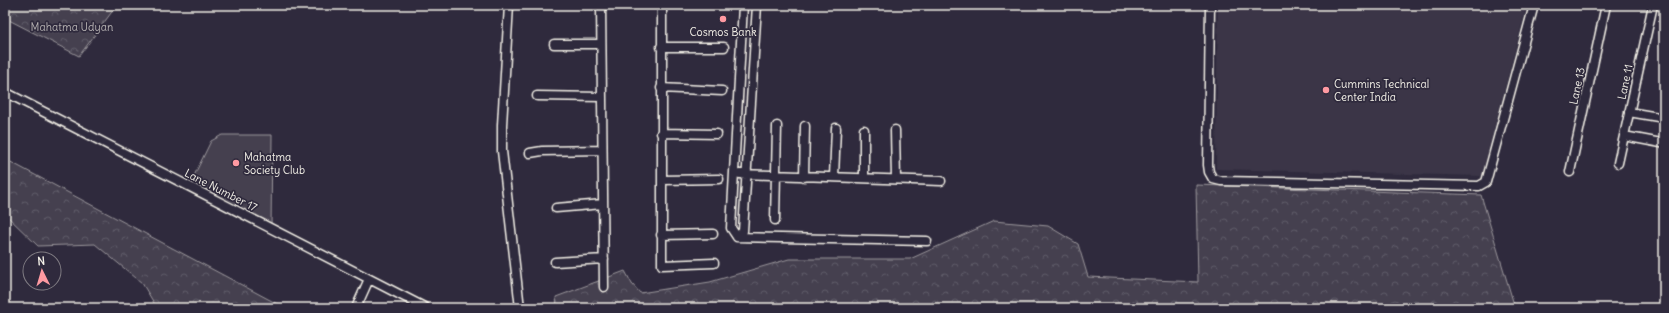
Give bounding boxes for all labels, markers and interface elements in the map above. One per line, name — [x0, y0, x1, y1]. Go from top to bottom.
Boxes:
marker: Cosmos Bank — [718, 14, 728, 24]
park label: Mahatma Udyan — [31, 20, 113, 34]
place label: Cosmos Bank — [689, 25, 757, 39]
street label: Lane 11 — [1614, 63, 1636, 101]
street label: Lane 13 — [1566, 66, 1588, 106]
place label: Cummins Technical Center India — [1334, 77, 1429, 104]
marker: Cummins Technical Center India — [1321, 85, 1331, 95]
place label: Mahatma Society Club — [244, 150, 305, 177]
marker: Mahatma Society Club — [231, 158, 241, 168]
street label: Lane Number 17 — [182, 166, 260, 215]
north arrow — [22, 251, 62, 291]
text: N — [37, 254, 46, 268]

